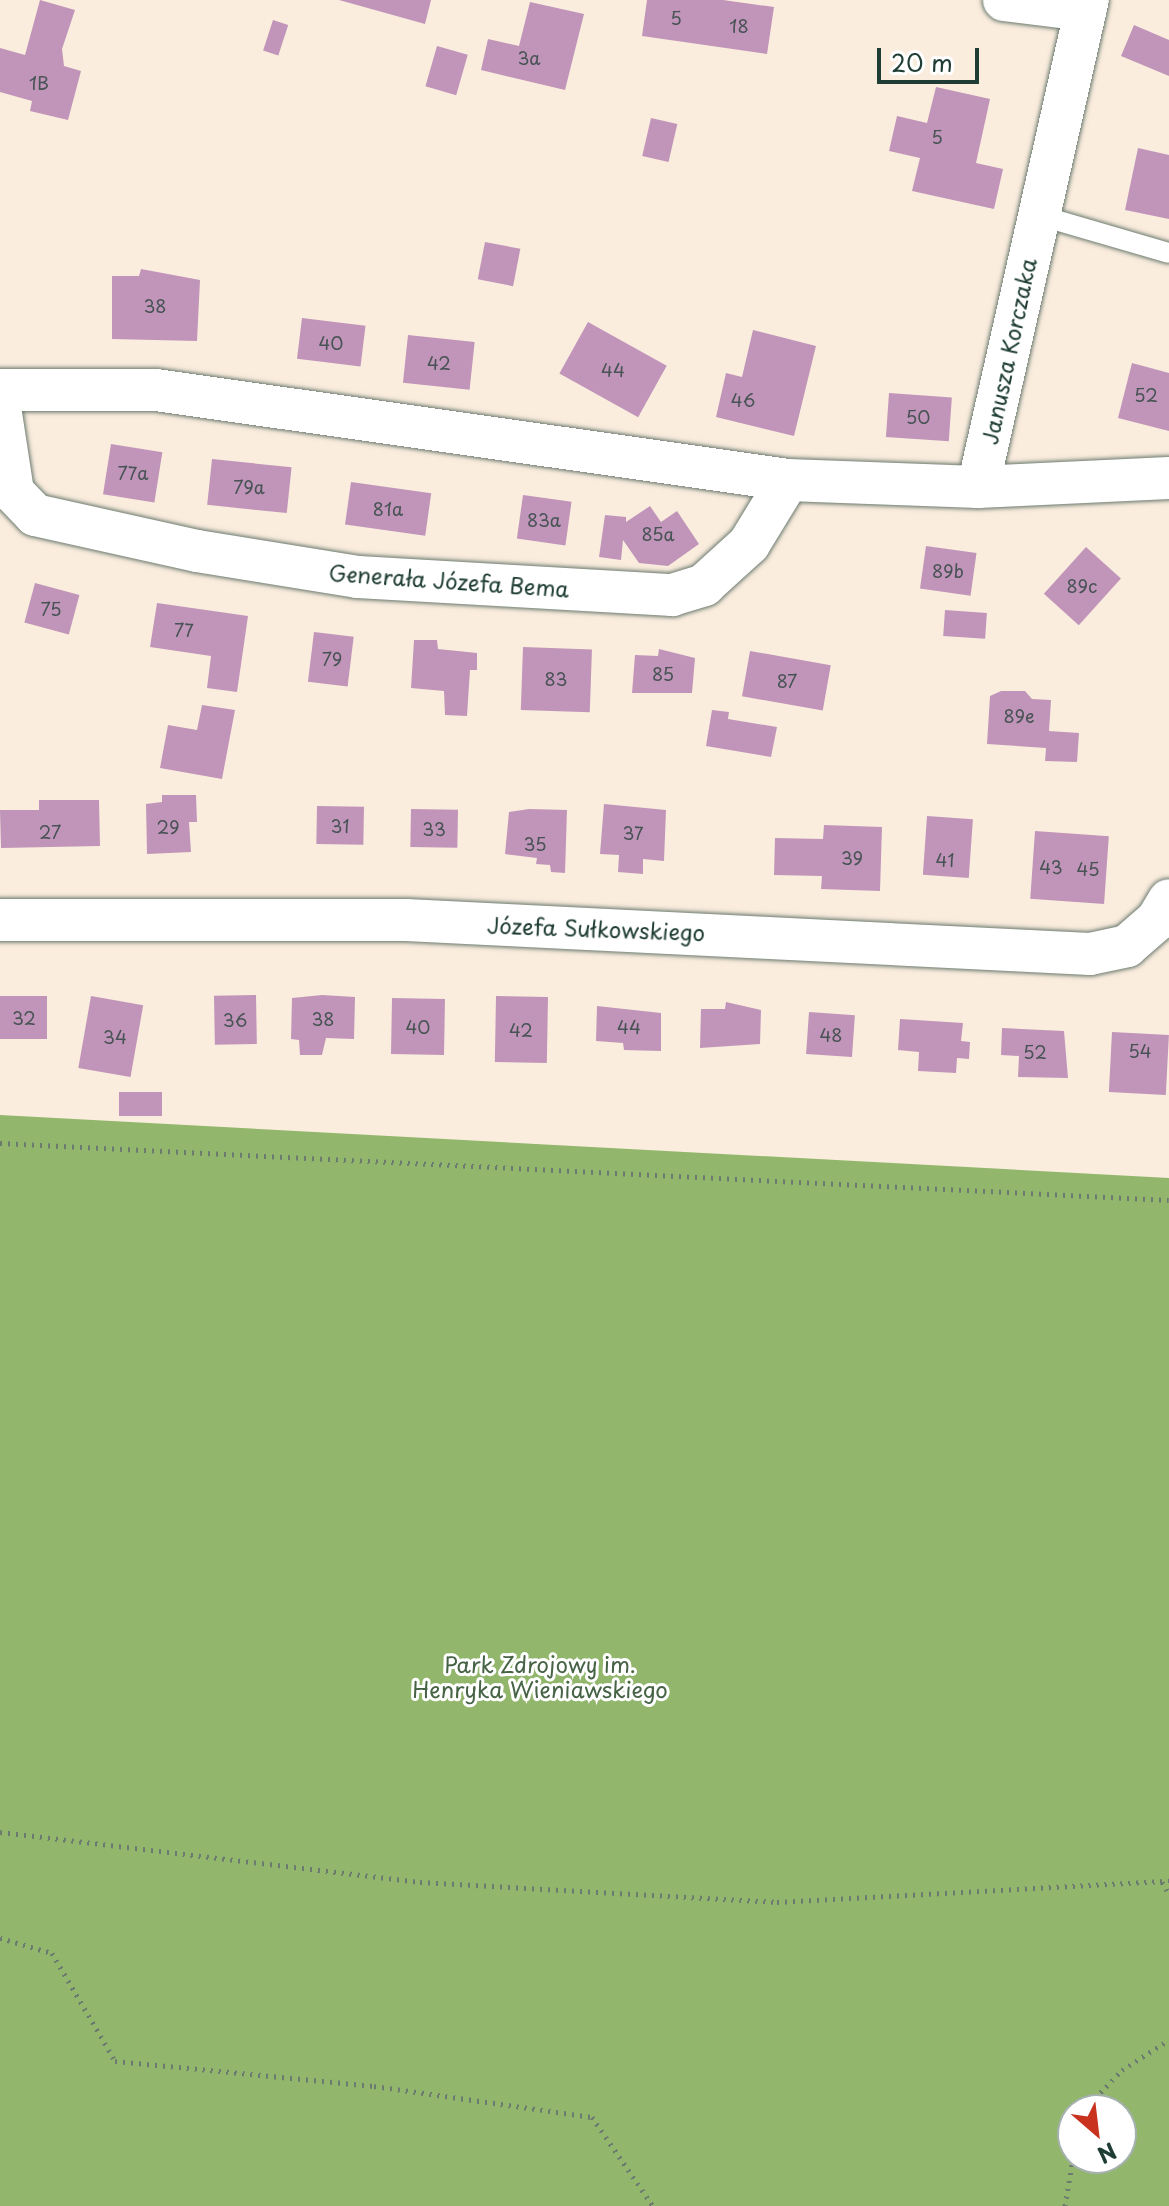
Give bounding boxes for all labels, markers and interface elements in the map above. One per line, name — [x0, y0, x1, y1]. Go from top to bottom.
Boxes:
house number: 5 — [670, 7, 682, 29]
house number: 18 — [729, 15, 749, 37]
scale bar — [881, 32, 983, 82]
text: 20 m — [891, 44, 953, 80]
house number: 3a — [517, 47, 541, 69]
house number: 1B — [29, 72, 49, 94]
house number: 5 — [931, 126, 943, 148]
street label: Janusza Korczaka — [975, 254, 1041, 448]
house number: 38 — [143, 295, 167, 317]
house number: 40 — [318, 332, 344, 354]
house number: 42 — [427, 352, 451, 374]
house number: 44 — [601, 359, 625, 381]
house number: 52 — [1134, 384, 1158, 406]
house number: 46 — [731, 389, 755, 411]
house number: 50 — [906, 406, 930, 428]
house number: 77a — [117, 462, 149, 484]
house number: 79a — [233, 476, 265, 498]
house number: 81a — [373, 498, 403, 520]
house number: 83a — [527, 509, 561, 531]
house number: 85a — [641, 523, 675, 545]
street label: Generała Józefa Bema — [328, 558, 570, 602]
house number: 89b — [932, 560, 964, 582]
house number: 89c — [1067, 575, 1097, 597]
house number: 75 — [41, 598, 61, 620]
house number: 77 — [174, 619, 194, 641]
house number: 79 — [322, 648, 342, 670]
house number: 85 — [652, 663, 674, 685]
house number: 83 — [545, 668, 567, 690]
house number: 87 — [777, 670, 797, 692]
house number: 89e — [1003, 705, 1035, 727]
house number: 31 — [331, 815, 349, 837]
house number: 29 — [157, 816, 179, 838]
house number: 33 — [422, 818, 446, 840]
house number: 27 — [39, 821, 61, 843]
house number: 37 — [622, 822, 644, 844]
house number: 35 — [523, 833, 547, 855]
house number: 39 — [841, 847, 863, 869]
house number: 41 — [936, 849, 954, 871]
house number: 43 — [1039, 856, 1063, 878]
house number: 45 — [1077, 858, 1099, 880]
street label: Józefa Sułkowskiego — [487, 911, 705, 945]
house number: 32 — [12, 1007, 36, 1029]
house number: 38 — [311, 1008, 335, 1030]
house number: 36 — [223, 1009, 247, 1031]
house number: 40 — [405, 1016, 431, 1038]
house number: 44 — [617, 1016, 641, 1038]
house number: 42 — [509, 1019, 533, 1041]
house number: 48 — [819, 1024, 843, 1046]
house number: 34 — [103, 1026, 127, 1048]
house number: 54 — [1128, 1040, 1152, 1062]
house number: 52 — [1023, 1041, 1047, 1063]
park label: Park Zdrojowy im. Henryka Wieniawskiego — [412, 1650, 668, 1702]
north arrow — [1057, 2094, 1137, 2174]
text: N — [1092, 2135, 1123, 2173]

